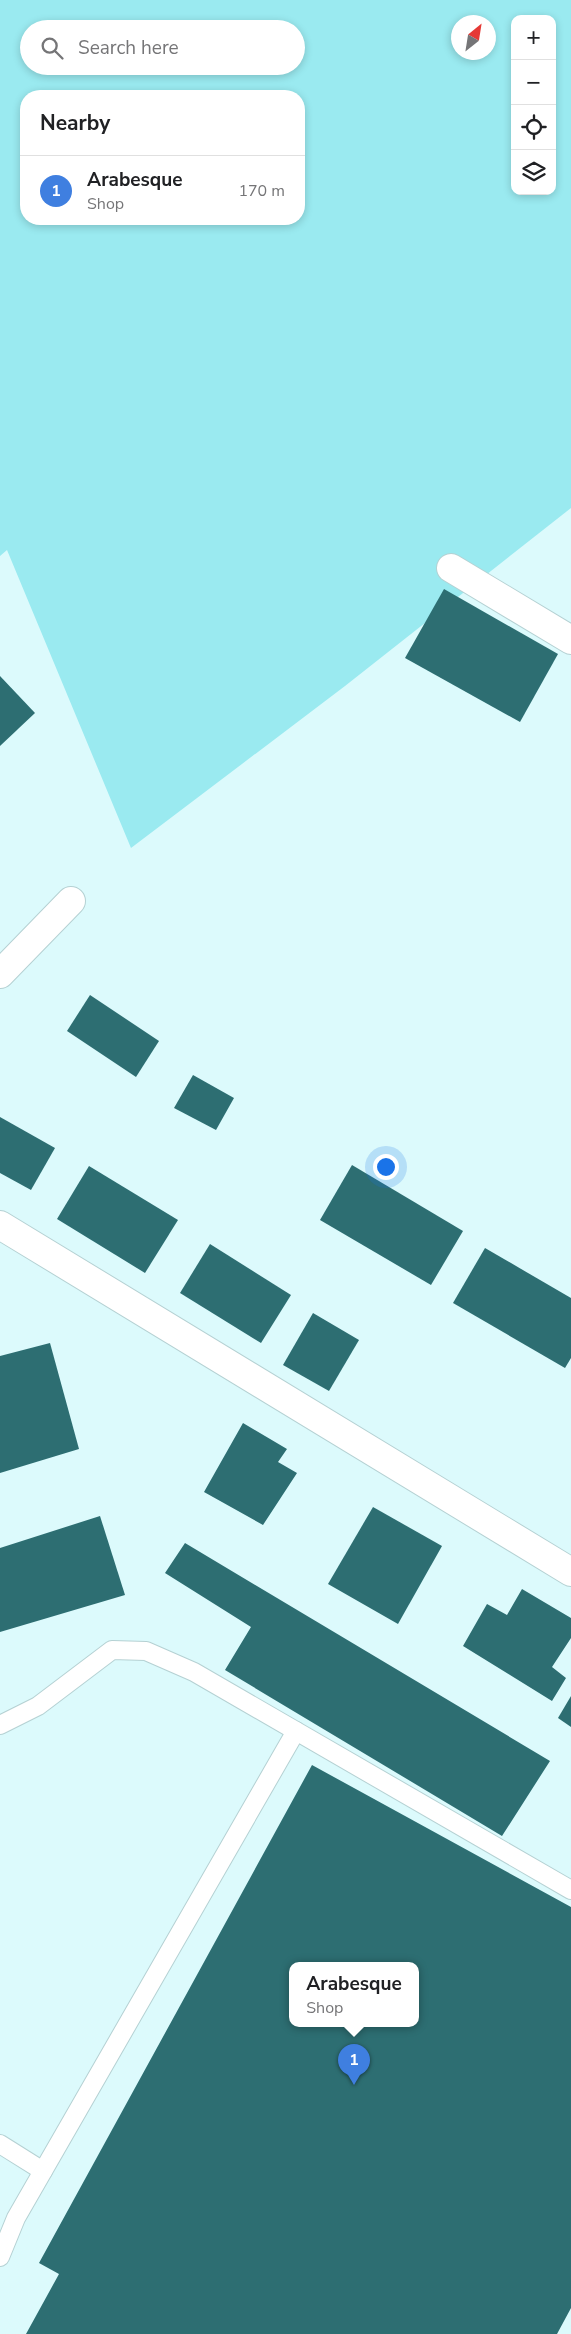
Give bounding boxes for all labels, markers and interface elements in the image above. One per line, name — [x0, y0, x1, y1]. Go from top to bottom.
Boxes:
north arrow — [451, 15, 496, 60]
map controls — [511, 15, 556, 195]
button: + — [511, 15, 556, 60]
search box — [20, 20, 305, 75]
icon: search — [38, 34, 66, 62]
text: Search here — [78, 35, 179, 61]
button: − — [511, 60, 556, 105]
button: locate — [511, 105, 556, 150]
text: Nearby — [40, 109, 110, 137]
button: layers — [511, 150, 556, 195]
text: Arabesque — [87, 167, 183, 193]
text: 1 — [51, 180, 61, 202]
text: 170 m — [238, 180, 285, 202]
text: Shop — [87, 193, 124, 215]
your location — [373, 1154, 399, 1180]
popup — [289, 1962, 419, 2027]
text: Arabesque — [306, 1971, 402, 1997]
text: Shop — [306, 1997, 343, 2019]
pin: 1 — [338, 2044, 370, 2085]

